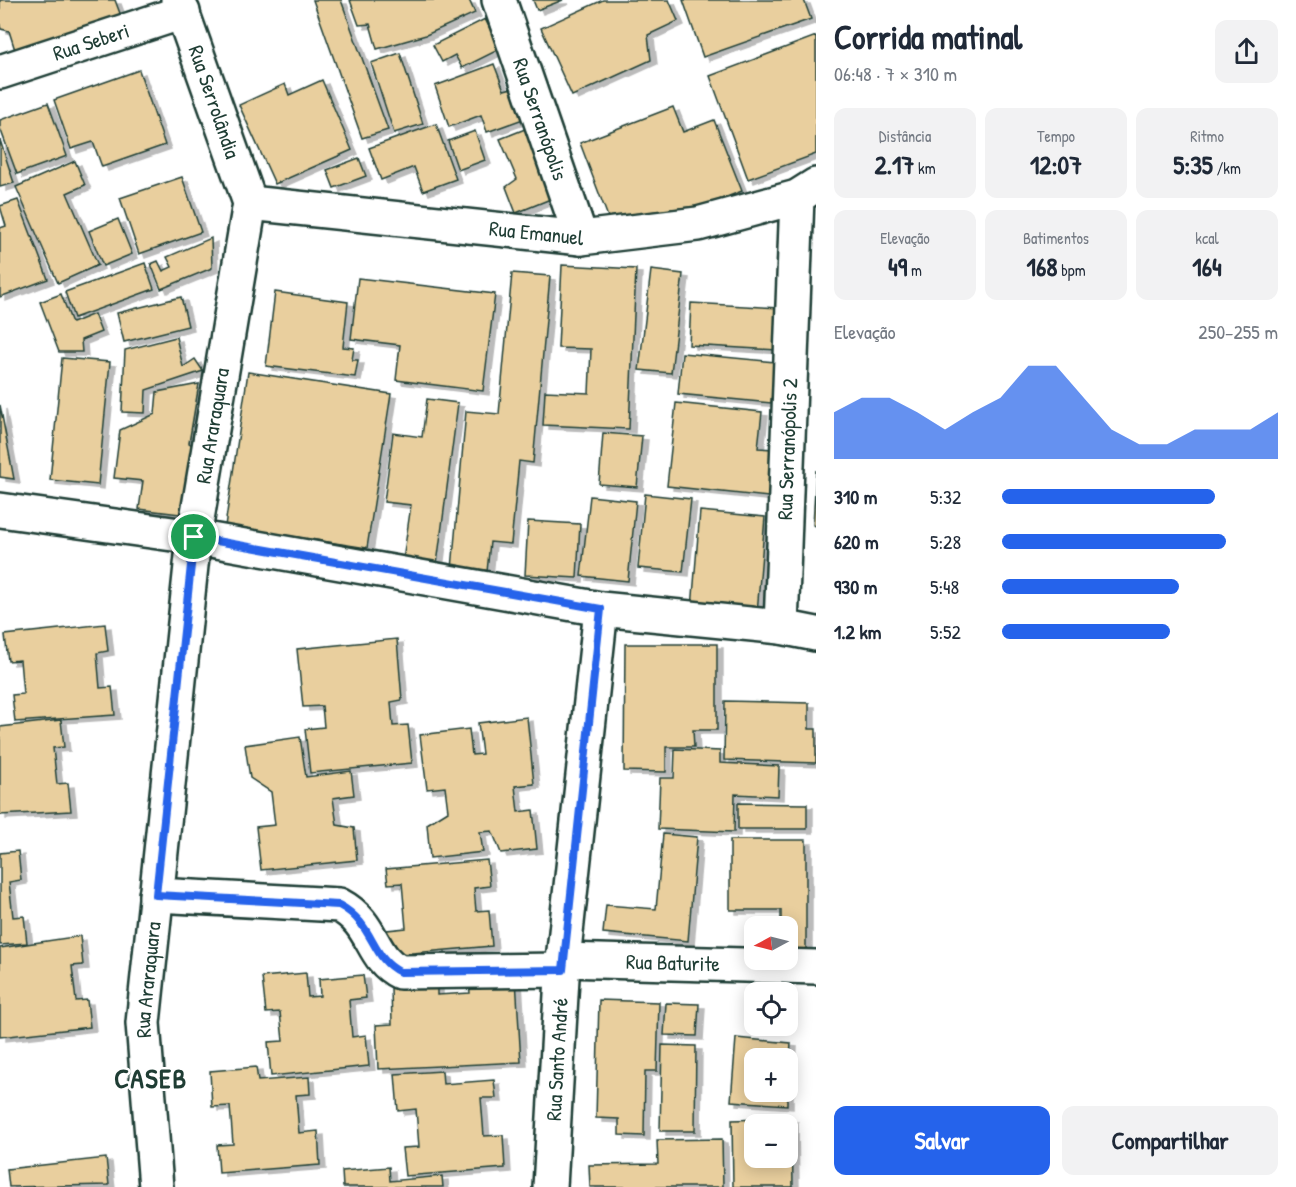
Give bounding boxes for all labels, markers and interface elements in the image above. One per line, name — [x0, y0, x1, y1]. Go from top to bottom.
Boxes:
text: Corrida matinal — [834, 15, 1022, 59]
street label: Rua Seberi — [49, 16, 133, 68]
button: share — [1215, 20, 1278, 83]
street label: Rua Serrolândia — [182, 41, 247, 162]
street label: Rua Serranópolis — [506, 54, 575, 184]
text: 06:48 · 7 × 310 m — [834, 60, 957, 87]
text: Distância — [879, 125, 931, 147]
text: Tempo — [1037, 125, 1075, 147]
text: Ritmo — [1190, 125, 1224, 147]
text: 2.17 — [874, 147, 914, 182]
text: 12:07 — [1030, 147, 1082, 182]
text: 5:35 — [1173, 147, 1213, 182]
text: km — [914, 157, 936, 179]
text: /km — [1213, 157, 1241, 179]
street label: Rua Emanuel — [488, 213, 585, 252]
text: Elevação — [880, 227, 930, 249]
text: Batimentos — [1023, 227, 1089, 249]
text: kcal — [1195, 227, 1219, 249]
text: 49 — [888, 249, 907, 284]
text: 168 — [1026, 249, 1058, 284]
text: 164 — [1192, 249, 1222, 284]
text: m — [907, 259, 922, 281]
text: bpm — [1058, 259, 1086, 281]
text: Elevação — [834, 318, 896, 345]
text: 250–255 m — [1198, 318, 1278, 345]
street label: Rua Araraquara — [188, 366, 236, 486]
street label: Rua Serranópolis 2 — [770, 377, 804, 521]
text: 310 m — [834, 483, 877, 510]
text: 5:32 — [930, 483, 961, 510]
pin — [168, 511, 219, 562]
icon: arrive — [177, 520, 210, 553]
text: 620 m — [834, 528, 879, 555]
text: 5:28 — [930, 528, 961, 555]
text: 930 m — [834, 573, 877, 600]
text: 5:48 — [930, 573, 959, 600]
text: 1.2 km — [834, 618, 881, 645]
text: 5:52 — [930, 618, 961, 645]
north arrow — [744, 916, 798, 970]
map controls — [744, 916, 798, 1168]
street label: Rua Araraquara — [128, 920, 168, 1039]
street label: Rua Baturite — [626, 947, 720, 978]
button: locate — [744, 982, 798, 1036]
street label: Rua Santo André — [539, 997, 575, 1122]
button: + — [744, 1048, 798, 1102]
district label: CASEB — [114, 1060, 188, 1096]
button: Salvar — [834, 1106, 1050, 1175]
button: Compartilhar — [1062, 1106, 1278, 1175]
button: − — [744, 1114, 798, 1168]

